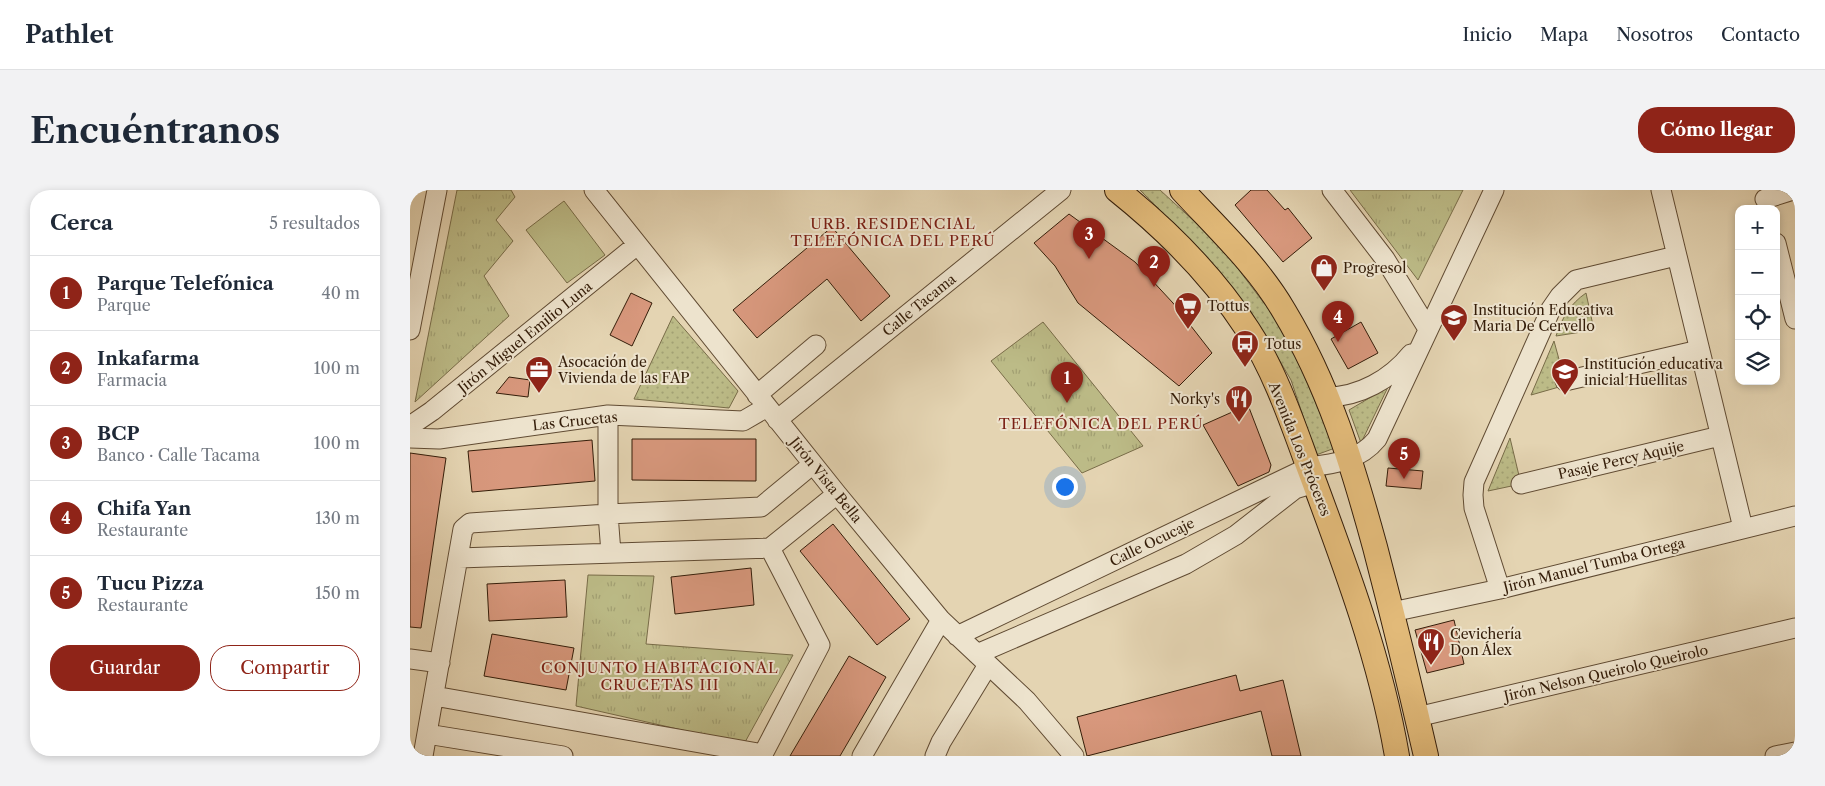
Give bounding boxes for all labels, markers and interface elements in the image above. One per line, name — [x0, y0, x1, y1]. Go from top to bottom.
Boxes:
text: Pathlet — [25, 20, 113, 49]
text: Inicio — [1463, 24, 1512, 46]
text: Mapa — [1540, 24, 1588, 46]
text: Nosotros — [1616, 24, 1693, 46]
text: Contacto — [1721, 24, 1800, 46]
button: Cómo llegar — [1638, 107, 1795, 153]
text: Encuéntranos — [30, 109, 280, 152]
map controls — [1735, 205, 1780, 385]
button: + — [1735, 205, 1780, 250]
text: Cerca — [50, 210, 113, 235]
text: 5 resultados — [269, 213, 360, 233]
district label: URB. RESIDENCIAL TELEFÓNICA DEL PERÚ — [790, 214, 996, 250]
pin: 3 — [1073, 218, 1105, 259]
pin: 2 — [1138, 246, 1170, 287]
button: − — [1735, 250, 1780, 295]
shop icon: Progresol — [1309, 253, 1339, 292]
place label: Progresol — [1343, 259, 1406, 277]
street label: Calle Tacama — [879, 269, 960, 340]
text: Parque Telefónica — [97, 272, 274, 295]
street label: Jirón Miguel Emilio Luna — [453, 277, 596, 398]
text: 1 — [62, 283, 70, 303]
text: 40 m — [321, 283, 360, 303]
supermarket icon: Tottus — [1173, 291, 1203, 330]
text: Parque — [97, 295, 151, 315]
button: locate — [1735, 295, 1780, 340]
place label: Tottus — [1207, 297, 1249, 315]
pin: 4 — [1322, 301, 1354, 342]
place label: Institución Educativa Maria De Cervello — [1473, 301, 1614, 335]
school or university icon: Institución Educativa Maria De Cervello — [1439, 303, 1469, 342]
bus stop icon: Totus — [1230, 329, 1260, 368]
place label: Totus — [1264, 335, 1301, 353]
button: layers — [1735, 340, 1780, 385]
text: Inkafarma — [97, 347, 200, 370]
place label: Asocación de Vivienda de las FAP — [557, 353, 690, 387]
office icon: Asocación de Vivienda de las FAP — [524, 355, 554, 394]
place label: Institución educativa inicial Huellitas — [1584, 355, 1723, 389]
school or university icon: Institución educativa inicial Huellitas — [1550, 357, 1580, 396]
text: 2 — [61, 358, 71, 378]
text: 100 m — [314, 358, 360, 378]
pin: 1 — [1051, 362, 1083, 403]
text: Farmacia — [97, 370, 167, 390]
street label: Avenida Los Próceres — [1264, 378, 1335, 519]
restaurant icon: Norky's — [1224, 384, 1254, 423]
place label: Norky's — [1170, 390, 1220, 408]
street label: Las Crucetas — [532, 408, 618, 434]
district label: TELEFÓNICA DEL PERÚ — [998, 414, 1204, 433]
text: BCP — [97, 422, 139, 445]
street label: Jirón Vista Bella — [785, 432, 866, 527]
text: 3 — [61, 433, 71, 453]
text: 100 m — [314, 433, 360, 453]
street label: Pasaje Percy Aquije — [1556, 437, 1686, 483]
pin: 5 — [1388, 438, 1420, 479]
text: Banco · Calle Tacama — [97, 445, 260, 465]
your location — [1052, 474, 1078, 500]
text: Chifa Yan — [97, 497, 191, 520]
text: 4 — [61, 508, 71, 528]
text: 130 m — [315, 508, 360, 528]
street label: Calle Ocucaje — [1107, 514, 1198, 570]
text: Restaurante — [97, 520, 188, 540]
street label: Jirón Manuel Tumba Ortega — [1499, 534, 1687, 597]
text: Tucu Pizza — [97, 572, 204, 595]
text: 5 — [62, 583, 70, 603]
text: 150 m — [315, 583, 360, 603]
text: Restaurante — [97, 595, 188, 615]
place label: Cevichería Don Álex — [1450, 625, 1522, 659]
restaurant icon: Cevichería Don Álex — [1416, 627, 1446, 666]
street label: Jirón Nelson Queirolo Queirolo — [1500, 641, 1710, 706]
button: Guardar — [50, 645, 200, 691]
button: Compartir — [210, 645, 360, 691]
district label: CONJUNTO HABITACIONAL CRUCETAS III — [541, 658, 779, 694]

